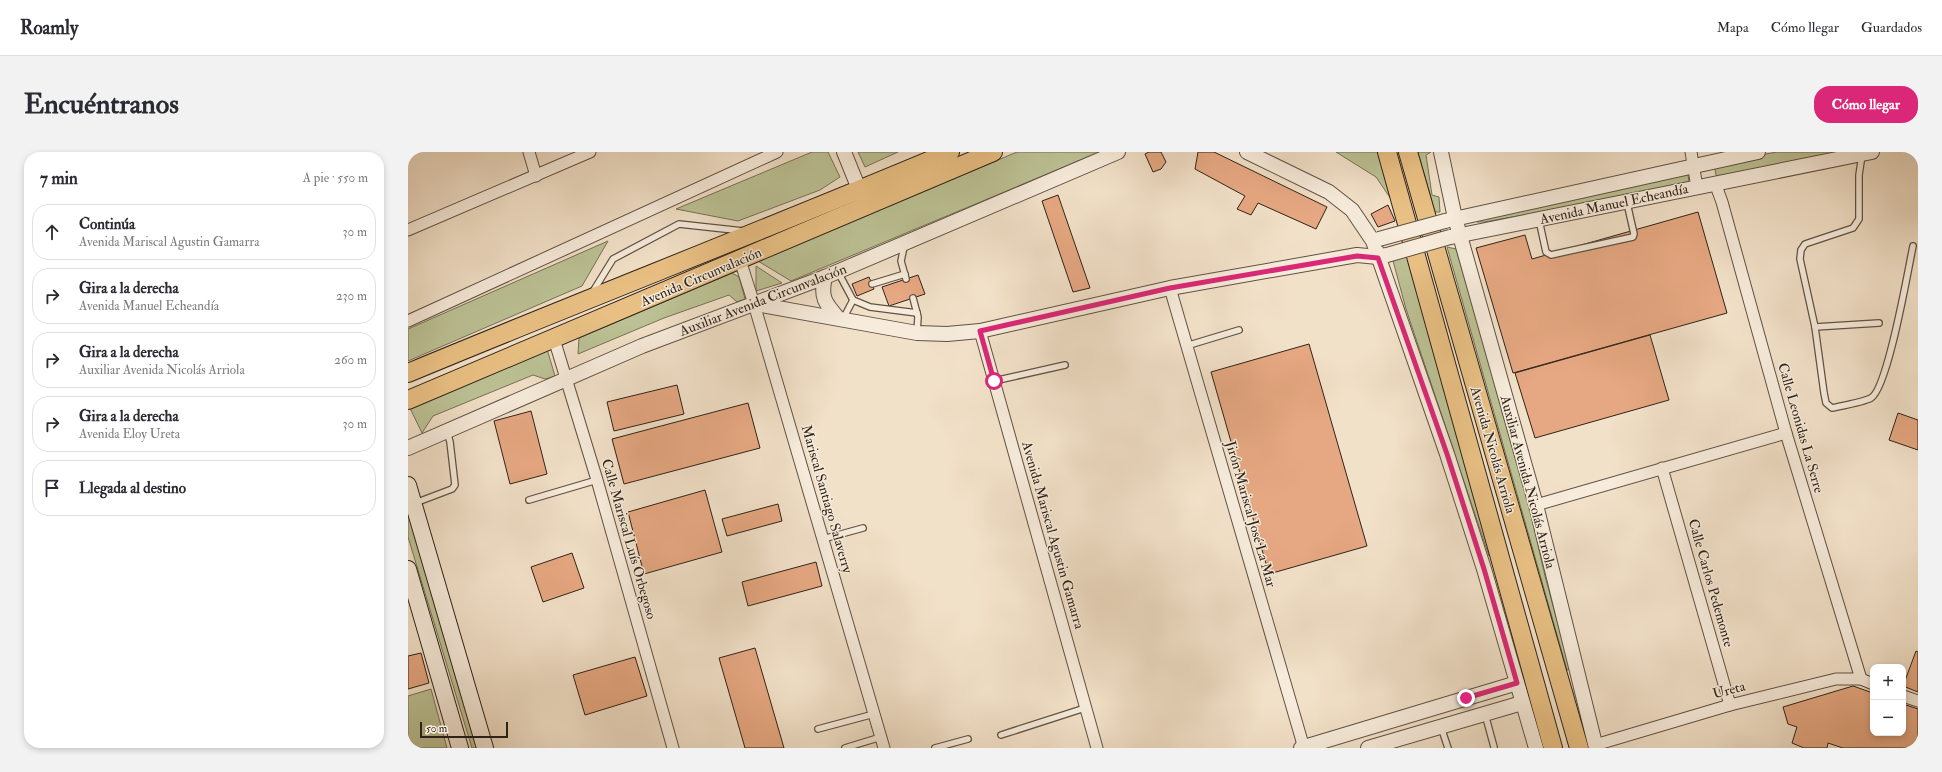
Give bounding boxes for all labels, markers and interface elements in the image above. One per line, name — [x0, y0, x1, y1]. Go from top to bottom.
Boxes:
text: Roamly — [20, 16, 78, 40]
text: Mapa — [1717, 19, 1749, 36]
text: Cómo llegar — [1771, 19, 1839, 36]
text: Guardados — [1861, 19, 1922, 36]
button: Cómo llegar — [1814, 86, 1918, 123]
text: Encuéntranos — [24, 87, 179, 122]
text: 7 min — [40, 168, 78, 189]
text: A pie · 550 m — [303, 170, 368, 186]
street label: Avenida Manuel Echeandía — [1537, 180, 1690, 228]
text: Continúa — [79, 215, 135, 234]
icon: ahead — [41, 221, 63, 243]
text: 30 m — [343, 224, 367, 240]
text: Avenida Mariscal Agustin Gamarra — [79, 234, 260, 250]
street label: Avenida Circunvalación — [637, 244, 764, 311]
street label: Auxiliar Avenida Circunvalación — [676, 260, 849, 340]
text: Gira a la derecha — [79, 279, 179, 298]
icon: right — [41, 285, 63, 307]
text: 230 m — [336, 288, 367, 304]
text: Avenida Manuel Echeandía — [79, 298, 219, 314]
text: Gira a la derecha — [79, 343, 179, 362]
icon: right — [41, 349, 63, 371]
text: 260 m — [334, 352, 367, 368]
street label: Calle Leonidas La Serre — [1774, 361, 1828, 495]
text: Auxiliar Avenida Nicolás Arriola — [79, 362, 245, 378]
route start — [985, 372, 1003, 390]
street label: Avenida Nicolás Arriola — [1466, 384, 1519, 516]
street label: Auxiliar Avenida Nicolás Arriola — [1496, 393, 1559, 571]
text: Gira a la derecha — [79, 407, 179, 426]
icon: right — [41, 413, 63, 435]
text: 30 m — [343, 416, 367, 432]
street label: Mariscal Santiago Salaverry — [797, 423, 857, 576]
text: Avenida Eloy Ureta — [79, 426, 180, 442]
street label: Avenida Mariscal Agustin Gamarra — [1018, 438, 1088, 631]
street label: Jirón Mariscal José La Mar — [1222, 438, 1280, 590]
street label: Calle Mariscal Luís Orbegoso — [598, 457, 660, 621]
icon: arrive — [41, 477, 63, 499]
text: Llegada al destino — [79, 479, 186, 498]
street label: Calle Carlos Pedemonte — [1685, 517, 1737, 649]
map controls — [1870, 664, 1906, 736]
button: + — [1870, 664, 1906, 700]
street label: Ureta — [1711, 677, 1747, 702]
route end — [1457, 689, 1475, 707]
button: − — [1870, 700, 1906, 736]
scale bar — [420, 720, 508, 739]
text: 50 m — [426, 722, 447, 735]

